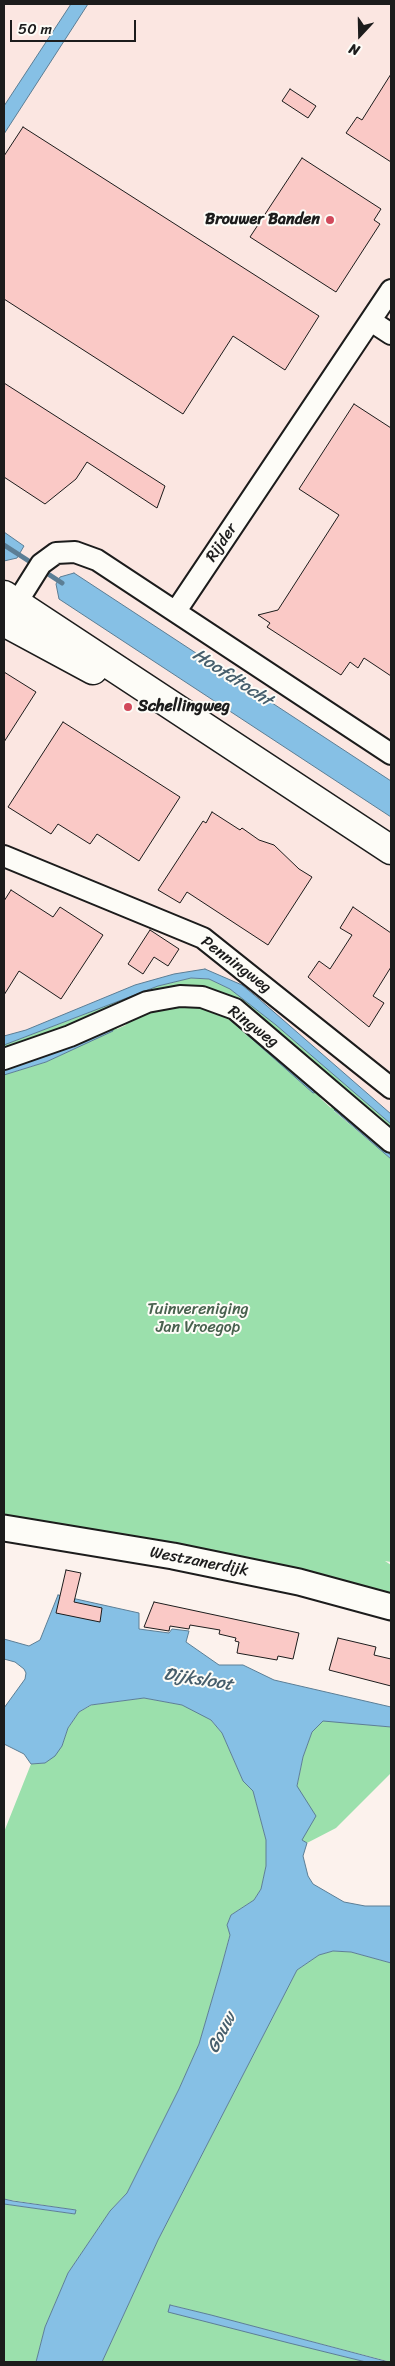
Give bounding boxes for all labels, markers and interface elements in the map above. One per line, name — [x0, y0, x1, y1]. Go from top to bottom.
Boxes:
scale bar — [12, 10, 139, 42]
north arrow — [335, 10, 385, 60]
text: 50 m — [18, 16, 52, 42]
text: N — [345, 36, 363, 63]
place label: Brouwer Banden — [205, 210, 320, 230]
marker: Brouwer Banden — [324, 214, 336, 226]
street label: Rijder — [202, 520, 242, 566]
water label: Hoofdtocht — [188, 644, 276, 712]
place label: Schellingweg — [138, 697, 230, 717]
marker: Schellingweg — [122, 701, 134, 713]
street label: Penningweg — [197, 932, 275, 998]
street label: Ringweg — [224, 1002, 282, 1052]
park label: Tuinvereniging Jan Vroegop — [147, 1300, 249, 1338]
street label: Westzanerdijk — [148, 1543, 250, 1581]
water label: Dijksloot — [162, 1664, 234, 1696]
water label: Gouw — [203, 2009, 241, 2057]

